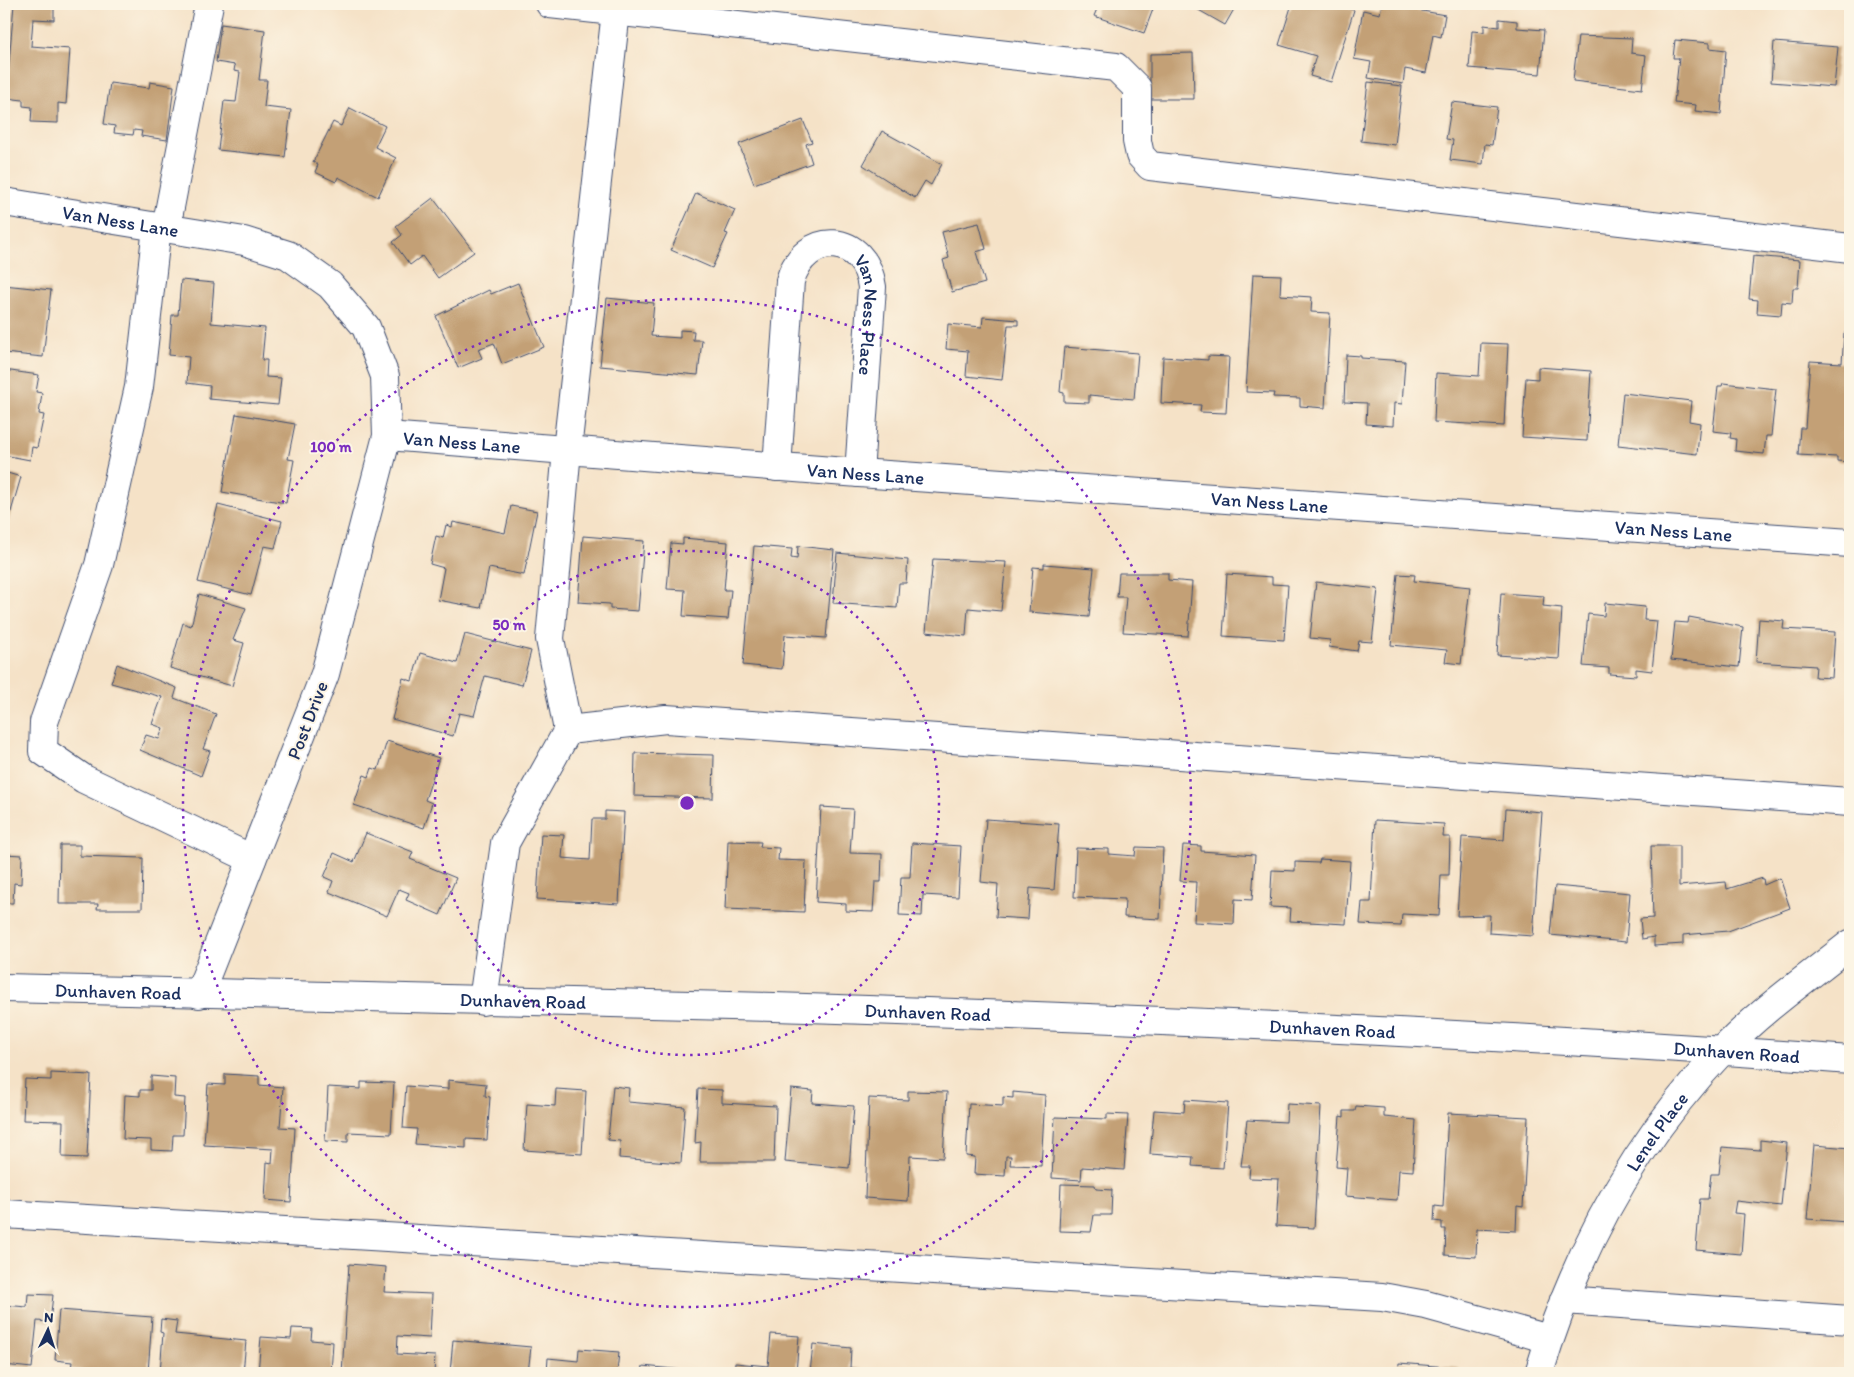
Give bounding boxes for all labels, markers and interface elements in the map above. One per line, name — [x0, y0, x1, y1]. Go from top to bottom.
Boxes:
street label: Van Ness Lane — [60, 201, 180, 242]
street label: Van Ness Place — [849, 250, 883, 376]
street label: Van Ness Lane — [402, 426, 521, 458]
text: 100 m — [310, 438, 352, 456]
street label: Van Ness Lane — [806, 458, 925, 490]
street label: Van Ness Lane — [1210, 487, 1329, 518]
street label: Van Ness Lane — [1614, 515, 1733, 547]
text: 50 m — [492, 616, 526, 634]
street label: Post Drive — [282, 678, 333, 763]
centre of rings — [678, 794, 696, 812]
street label: Dunhaven Road — [54, 979, 181, 1005]
street label: Dunhaven Road — [459, 988, 586, 1014]
street label: Dunhaven Road — [864, 999, 991, 1026]
street label: Dunhaven Road — [1269, 1014, 1396, 1044]
street label: Dunhaven Road — [1673, 1037, 1801, 1068]
street label: Lenel Place — [1621, 1087, 1693, 1176]
north arrow — [22, 1304, 72, 1354]
text: N — [44, 1309, 54, 1326]

